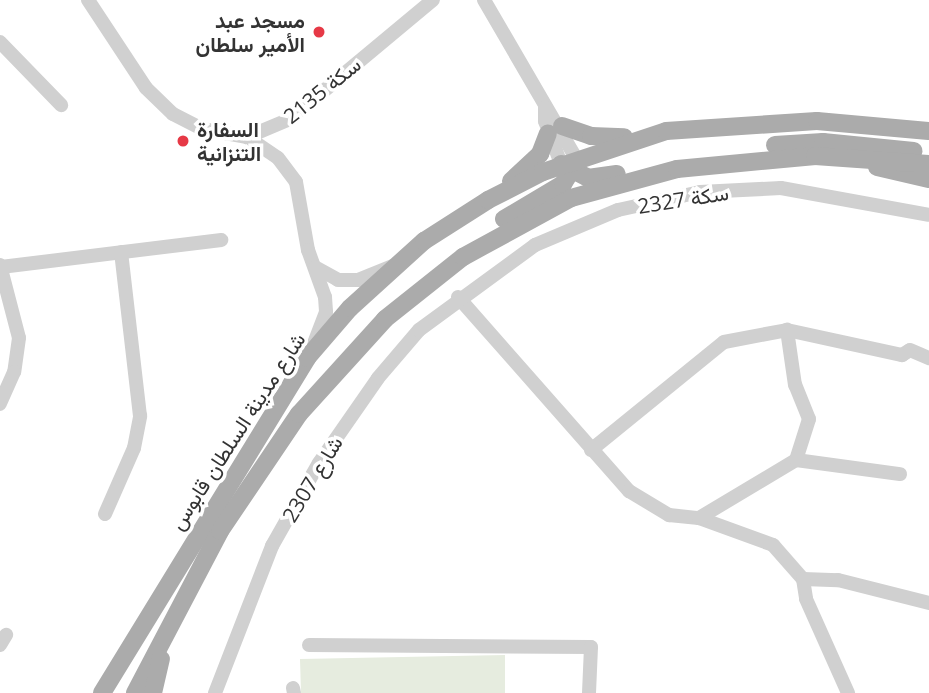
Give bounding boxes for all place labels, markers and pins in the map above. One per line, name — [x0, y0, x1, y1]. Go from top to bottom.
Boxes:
place label: مسجد عبد الأمير سلطان — [196, 7, 305, 57]
marker: مسجد عبد الأمير سلطان — [311, 24, 327, 40]
place label: السفارة التنزانية — [197, 116, 261, 166]
marker: السفارة التنزانية — [175, 133, 191, 149]

